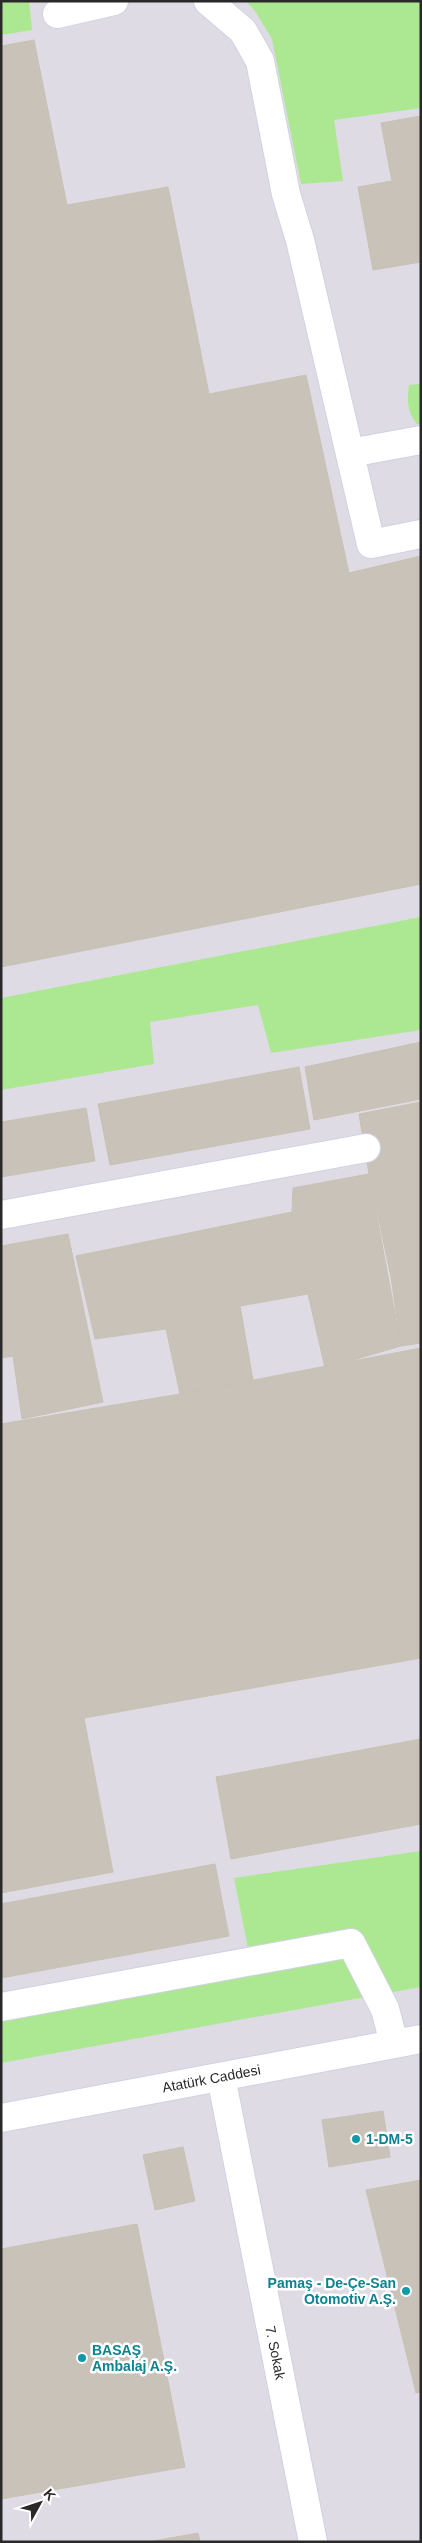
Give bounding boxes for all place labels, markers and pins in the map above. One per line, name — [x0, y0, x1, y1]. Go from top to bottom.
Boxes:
place label: 1-DM-5 — [366, 2131, 413, 2147]
marker: 1-DM-5 — [350, 2133, 362, 2145]
place label: Pamaş - De-Çe-San Otomotiv A.Ş. — [268, 2275, 396, 2307]
marker: Pamaş - De-Çe-San Otomotiv A.Ş. — [400, 2285, 412, 2297]
place label: BASAŞ Ambalaj A.Ş. — [92, 2342, 177, 2374]
marker: BASAŞ Ambalaj A.Ş. — [76, 2352, 88, 2364]

